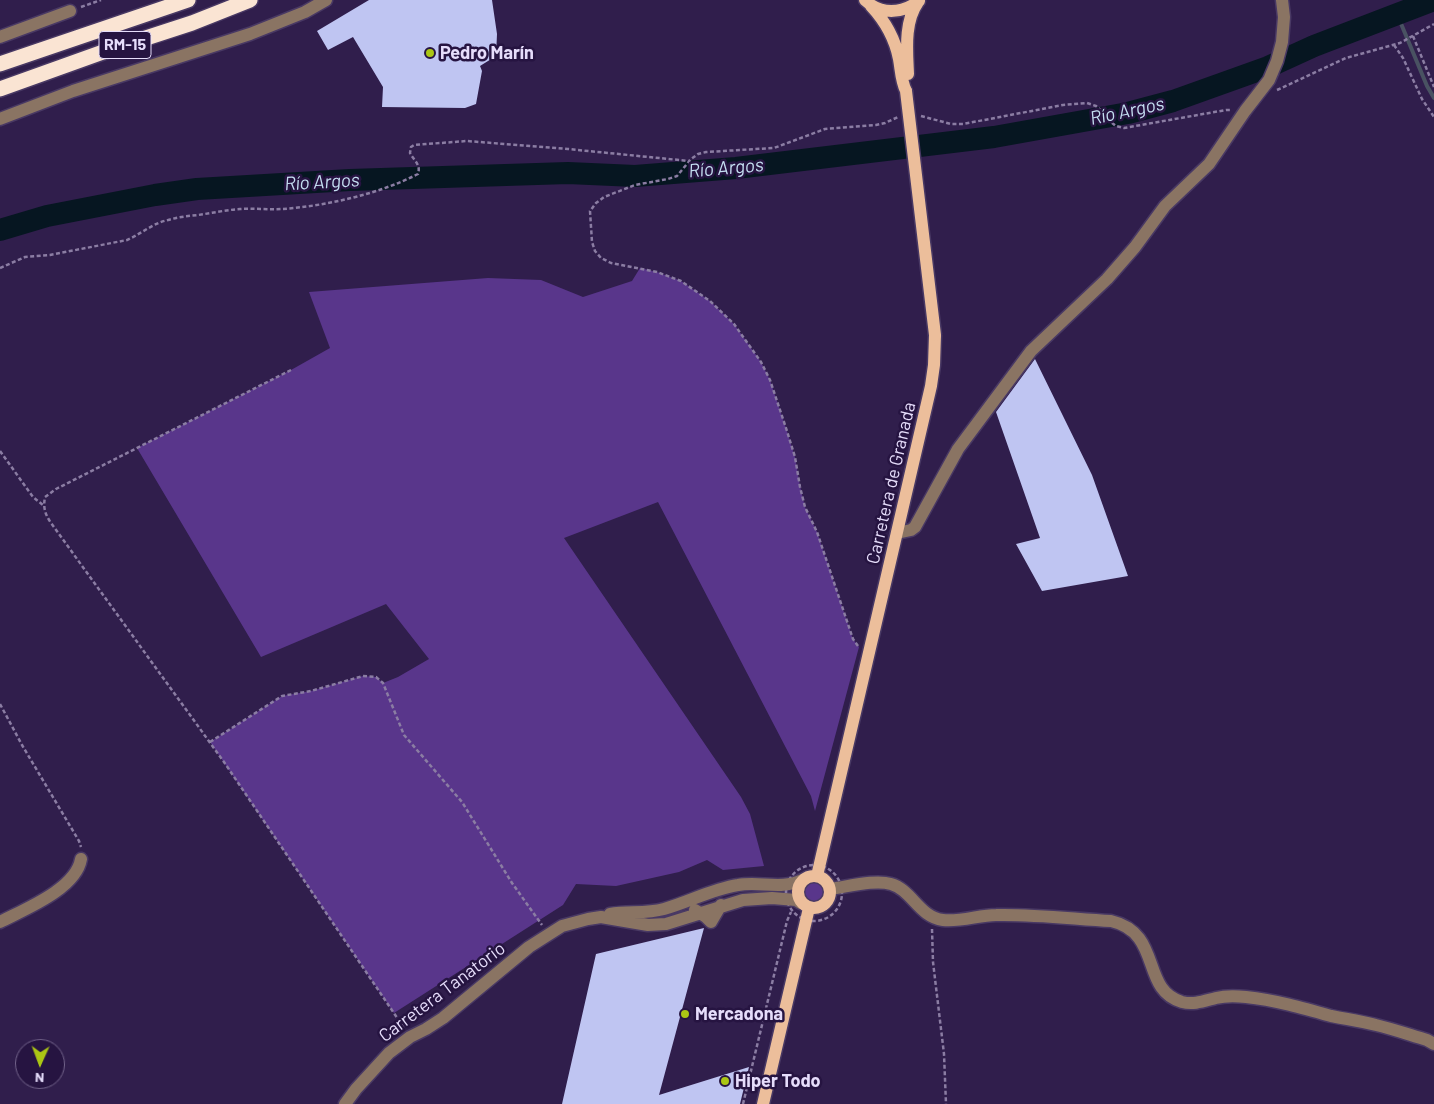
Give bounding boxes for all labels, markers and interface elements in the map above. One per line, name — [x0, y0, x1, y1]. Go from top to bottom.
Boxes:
road number: RM-15 — [99, 32, 151, 58]
place label: Pedro Marín — [440, 42, 534, 64]
marker: Pedro Marín — [424, 47, 436, 59]
water label: Río Argos — [1088, 92, 1166, 130]
water label: Río Argos — [687, 153, 765, 183]
water label: Río Argos — [284, 169, 360, 195]
street label: Carretera de Granada — [862, 400, 920, 566]
street label: Carretera Tanatorio — [375, 937, 509, 1047]
place label: Mercadona — [695, 1003, 783, 1025]
marker: Mercadona — [679, 1008, 691, 1020]
north arrow — [15, 1039, 65, 1089]
text: N — [35, 1070, 44, 1087]
place label: Hiper Todo — [735, 1070, 821, 1092]
marker: Hiper Todo — [719, 1075, 731, 1087]

